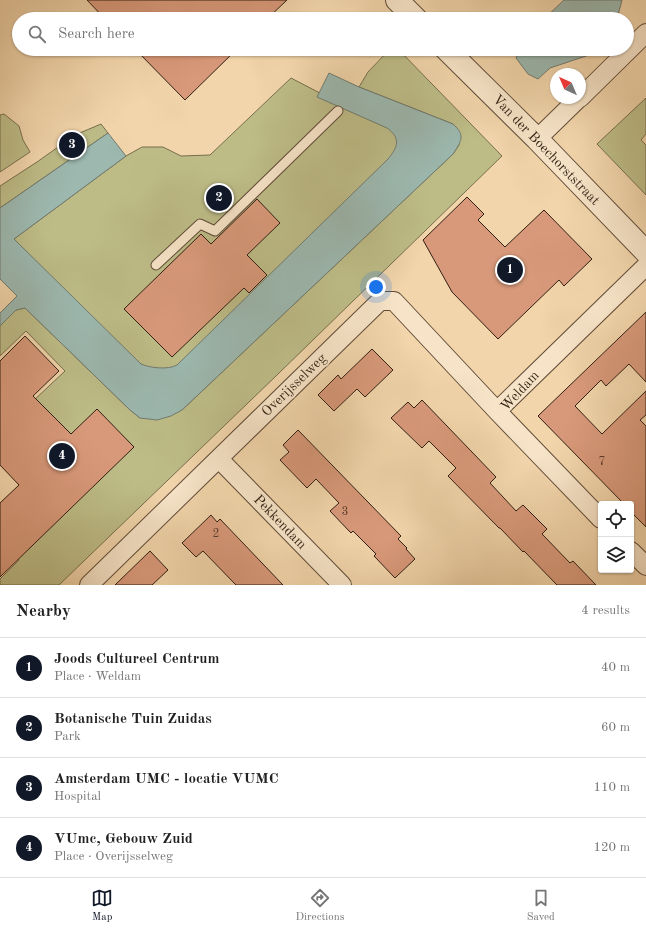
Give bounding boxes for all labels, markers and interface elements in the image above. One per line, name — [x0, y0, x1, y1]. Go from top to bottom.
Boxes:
search box — [12, 12, 634, 56]
icon: search — [26, 23, 48, 45]
text: Search here — [58, 27, 135, 42]
north arrow — [550, 68, 586, 104]
street label: Van der Boechorststraat — [490, 92, 602, 208]
pin: 3 — [59, 130, 85, 160]
pin: 2 — [206, 183, 232, 213]
pin: 1 — [497, 255, 523, 285]
your location — [366, 277, 386, 297]
street label: Overijsselweg — [259, 351, 329, 419]
street label: Weldam — [498, 368, 542, 414]
pin: 4 — [49, 441, 75, 471]
house number: 7 — [599, 456, 605, 468]
street label: Pekkendam — [251, 492, 309, 552]
map controls — [598, 501, 634, 573]
button: locate — [598, 501, 634, 537]
house number: 3 — [342, 506, 348, 518]
house number: 2 — [213, 528, 219, 540]
button: layers — [598, 537, 634, 573]
text: Nearby — [16, 603, 71, 620]
text: 4 results — [581, 604, 630, 617]
text: Joods Cultureel Centrum — [54, 652, 219, 667]
text: 1 — [25, 661, 33, 674]
text: 40 m — [601, 661, 630, 674]
text: Place · Weldam — [54, 670, 141, 683]
text: Botanische Tuin Zuidas — [54, 712, 212, 727]
text: 2 — [25, 721, 33, 734]
text: 60 m — [601, 721, 630, 734]
text: Park — [54, 730, 81, 743]
text: Amsterdam UMC - locatie VUMC — [54, 772, 279, 787]
text: 3 — [25, 781, 33, 794]
text: 110 m — [593, 781, 630, 794]
text: Hospital — [54, 790, 101, 803]
text: VUmc, Gebouw Zuid — [54, 832, 193, 847]
text: 4 — [25, 841, 33, 854]
text: 120 m — [593, 841, 630, 854]
text: Place · Overijsselweg — [54, 850, 173, 863]
tab: Map — [91, 887, 113, 925]
tab: Directions — [296, 887, 344, 925]
tab: Saved — [527, 887, 555, 925]

